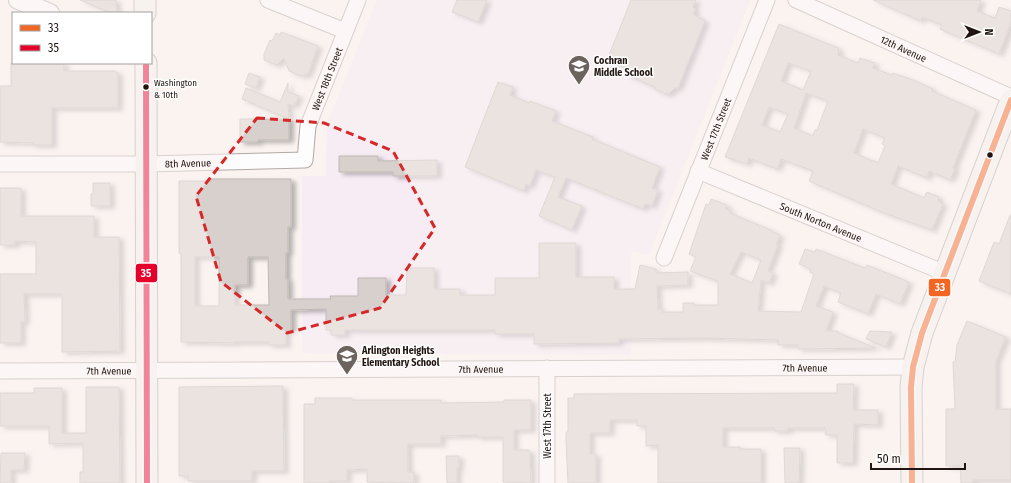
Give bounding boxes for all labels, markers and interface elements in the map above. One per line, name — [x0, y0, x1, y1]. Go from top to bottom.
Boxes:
legend — [12, 12, 152, 64]
north arrow — [959, 12, 999, 52]
text: 33 — [48, 21, 59, 35]
text: N — [982, 29, 995, 35]
street label: 12th Avenue — [878, 34, 928, 65]
text: 35 — [48, 41, 59, 55]
street label: West 18th Street — [310, 45, 346, 112]
school or university icon: Cochran Middle School — [566, 53, 592, 86]
place label: Cochran Middle School — [594, 55, 653, 79]
place label: Washington & 10th — [154, 78, 197, 100]
marker: Washington & 10th — [141, 82, 151, 92]
street label: West 17th Street — [699, 96, 735, 162]
unlabelled marker — [985, 150, 995, 160]
street label: 8th Avenue — [165, 157, 211, 171]
street label: South Norton Avenue — [778, 200, 863, 245]
line badge: 35 — [135, 263, 158, 283]
text: 35 — [140, 267, 152, 280]
line badge: 33 — [928, 278, 951, 297]
text: 33 — [934, 281, 945, 294]
school or university icon: Arlington Heights Elementary School — [334, 343, 360, 376]
place label: Arlington Heights Elementary School — [361, 345, 440, 369]
street label: 7th Avenue — [782, 362, 828, 375]
street label: 7th Avenue — [458, 364, 504, 376]
street label: 7th Avenue — [86, 365, 132, 378]
street label: West 17th Street — [542, 392, 554, 459]
scale bar — [871, 445, 965, 471]
text: 50 m — [877, 452, 901, 466]

